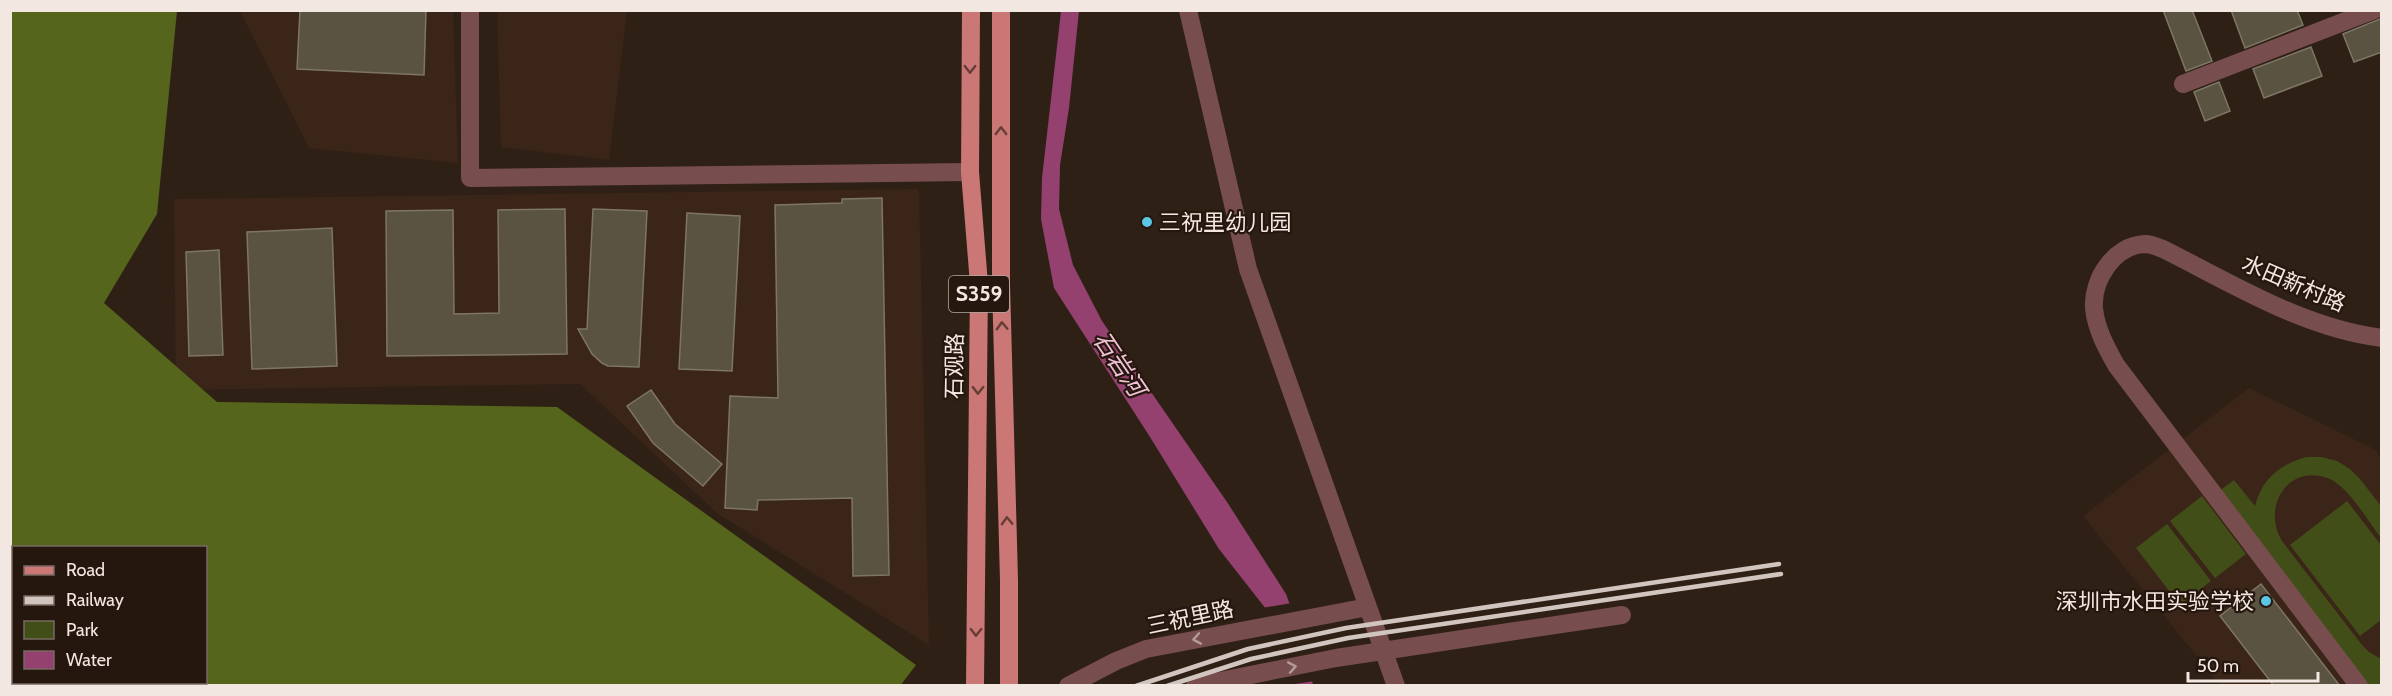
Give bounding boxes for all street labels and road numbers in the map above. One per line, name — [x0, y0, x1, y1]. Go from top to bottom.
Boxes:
street label: 水田新村路 — [2238, 250, 2350, 317]
road number: S359 — [949, 276, 1009, 312]
street label: 石观路 — [940, 333, 969, 399]
street label: 三祝里路 — [1144, 595, 1236, 640]

